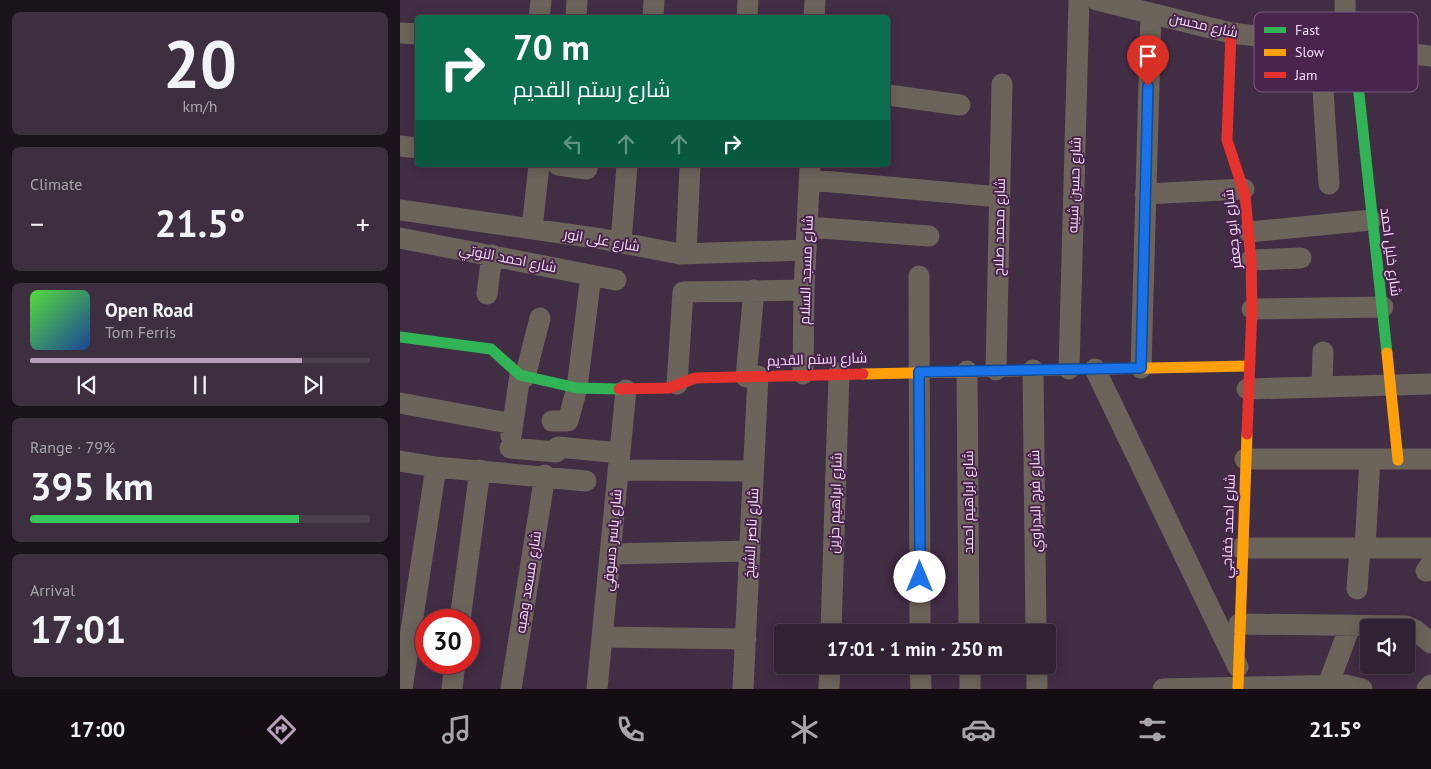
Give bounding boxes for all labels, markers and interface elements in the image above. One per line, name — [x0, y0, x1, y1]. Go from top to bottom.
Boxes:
street label: شارع محسن — [1168, 8, 1240, 42]
legend — [1254, 12, 1418, 92]
text: 20 — [163, 21, 237, 105]
text: Fast — [1295, 21, 1320, 39]
text: 70 m — [513, 24, 590, 70]
icon: right — [430, 35, 495, 100]
pin — [1127, 35, 1169, 86]
icon: arrive — [1134, 42, 1162, 70]
text: Slow — [1295, 43, 1325, 61]
text: Jam — [1294, 66, 1317, 84]
text: شارع رستم القديم — [513, 75, 670, 103]
text: km/h — [182, 96, 218, 116]
icon: left — [559, 130, 587, 158]
icon: ahead — [612, 130, 640, 158]
icon: ahead — [665, 130, 693, 158]
icon: right — [718, 130, 746, 158]
street label: شارع حسين شيبه — [1063, 137, 1085, 233]
text: Climate — [30, 174, 82, 194]
street label: شارع محمد صلاح — [989, 178, 1009, 276]
street label: شارع ابو جعفر — [1219, 188, 1245, 271]
text: 21.5° — [155, 198, 245, 247]
text: − — [30, 205, 44, 242]
text: + — [356, 205, 370, 242]
street label: شارع خليل احمد — [1377, 207, 1405, 297]
street label: شارع مسجد السلام — [795, 215, 818, 325]
street label: شارع على انور — [562, 224, 641, 256]
street label: شارع احمد النوتي — [457, 240, 558, 279]
text: Open Road — [105, 298, 193, 322]
text: Tom Ferris — [105, 322, 176, 342]
street label: شارع رستم القديم — [767, 348, 867, 371]
icon: previous — [73, 371, 101, 399]
icon: pause — [186, 371, 214, 399]
icon: next — [299, 371, 327, 399]
text: Range · 79% — [30, 437, 115, 457]
street label: شارع ابراهيم احمد — [959, 450, 978, 554]
street label: شارع فرج البدراوي — [1025, 450, 1048, 552]
street label: شارع ابراهيم حزين — [824, 452, 847, 554]
text: 395 km — [30, 461, 154, 510]
street label: شارع احمد خفاجي — [1217, 474, 1242, 578]
street label: شارع ناصر الشيخ — [740, 487, 762, 579]
street label: شارع ياسر دسوقي — [599, 488, 628, 592]
street label: شارع مسعد وهبه — [511, 530, 545, 634]
position arrow — [893, 550, 945, 602]
text: Arrival — [30, 580, 75, 600]
text: 17:01 — [30, 604, 126, 653]
speed limit sign: 30 — [415, 609, 480, 674]
map controls — [1360, 619, 1415, 674]
button: sound — [1360, 619, 1415, 674]
text: 17:01 · 1 min · 250 m — [827, 637, 1003, 661]
icon: directions — [264, 712, 299, 747]
icon: music — [439, 712, 474, 747]
icon: phone — [613, 712, 648, 747]
icon: climate — [787, 712, 822, 747]
icon: car — [961, 712, 996, 747]
icon: filters — [1135, 712, 1170, 747]
text: 17:00 — [70, 715, 125, 743]
text: 21.5° — [1309, 715, 1361, 743]

